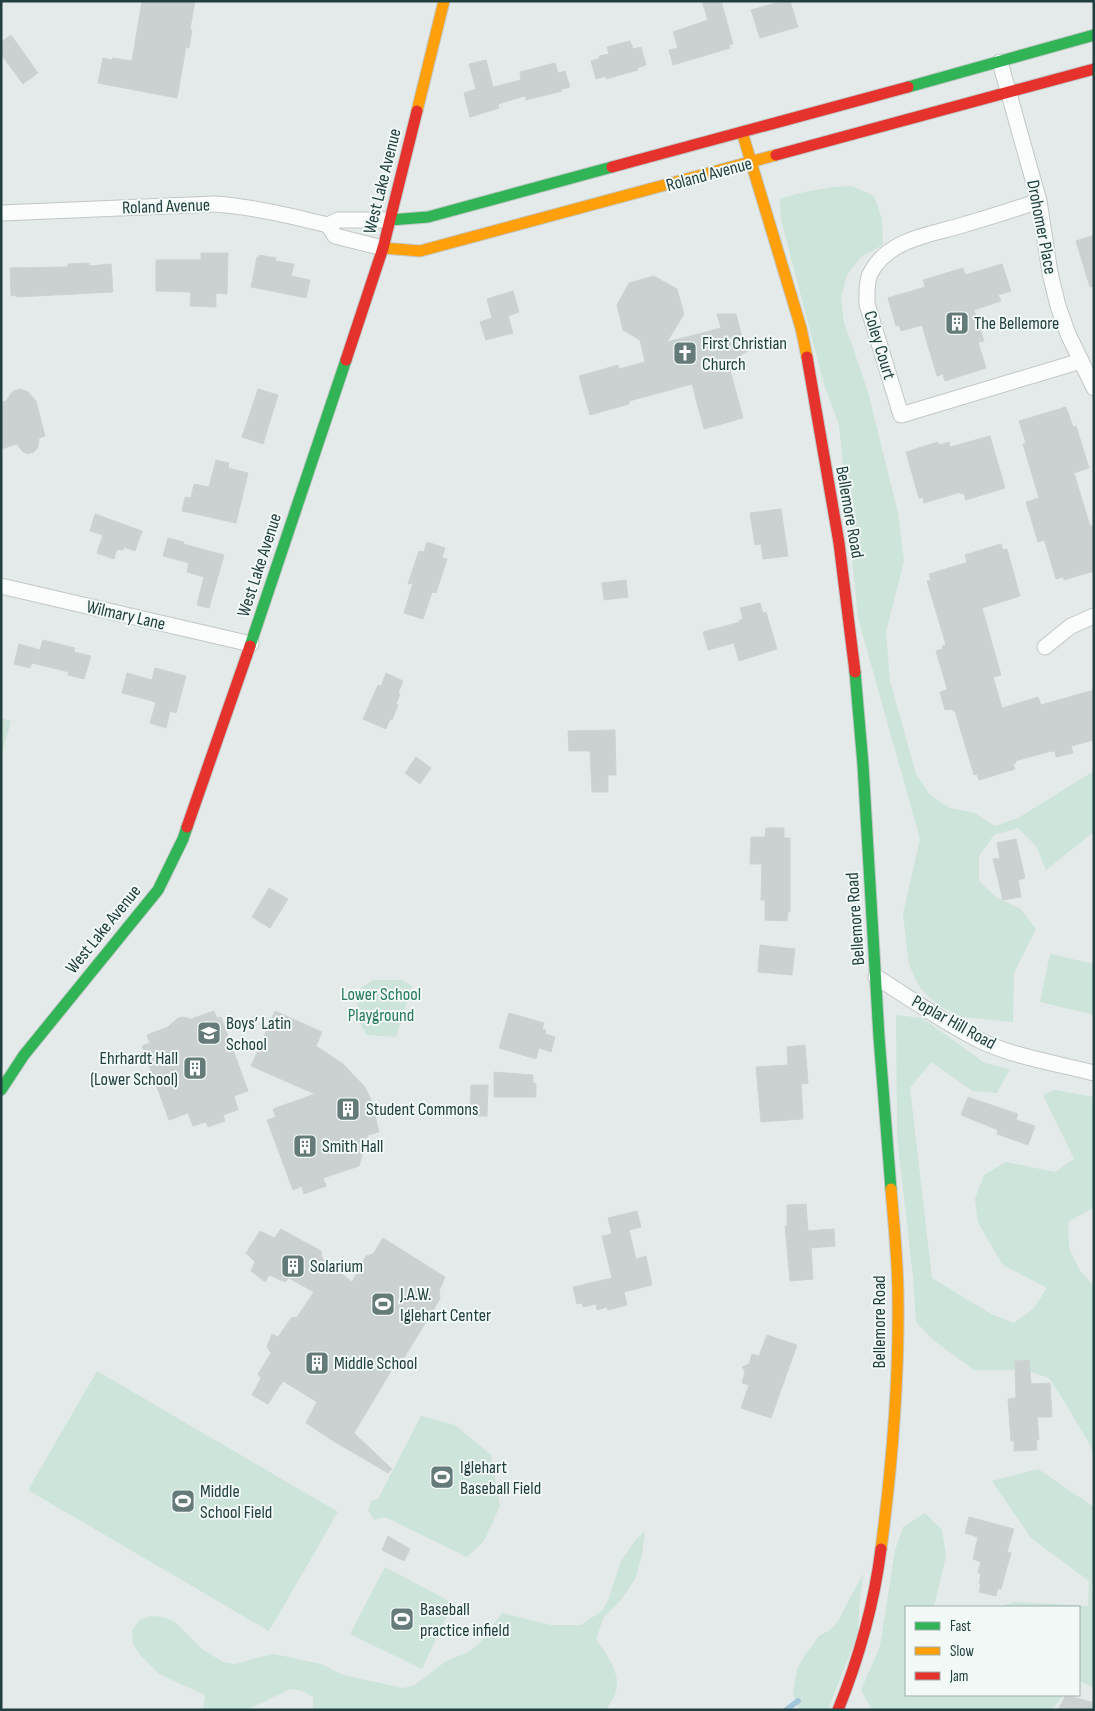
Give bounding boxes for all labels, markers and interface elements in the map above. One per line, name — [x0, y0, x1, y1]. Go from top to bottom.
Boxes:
street label: West Lake Avenue — [359, 126, 406, 236]
street label: Roland Avenue — [664, 153, 754, 196]
street label: Drohomer Place — [1022, 178, 1061, 276]
street label: Roland Avenue — [122, 194, 210, 219]
street label: Coley Court — [859, 308, 900, 383]
building icon: The Bellemore — [944, 310, 970, 336]
place label: The Bellemore — [974, 313, 1059, 334]
place label: First Christian Church — [702, 333, 787, 375]
church icon: First Christian Church — [672, 340, 698, 366]
street label: Bellemore Road — [831, 464, 868, 560]
street label: West Lake Avenue — [233, 511, 286, 620]
street label: Wilmary Lane — [84, 596, 167, 635]
street label: Bellemore Road — [842, 872, 869, 966]
street label: West Lake Avenue — [61, 881, 145, 978]
park label: Lower School Playground — [341, 984, 421, 1026]
street label: Poplar Hill Road — [908, 991, 999, 1054]
place label: Boys’ Latin School — [226, 1013, 291, 1055]
school or university icon: Boys’ Latin School — [196, 1020, 222, 1046]
place label: Ehrhardt Hall (Lower School) — [90, 1048, 178, 1090]
building icon: Ehrhardt Hall (Lower School) — [182, 1055, 208, 1081]
building icon: Student Commons — [335, 1096, 361, 1122]
place label: Student Commons — [366, 1099, 478, 1120]
building icon: Smith Hall — [292, 1133, 318, 1159]
place label: Smith Hall — [322, 1136, 383, 1157]
building icon: Solarium — [280, 1253, 306, 1279]
place label: Solarium — [310, 1256, 363, 1277]
street label: Bellemore Road — [869, 1275, 890, 1369]
place label: J.A.W. Iglehart Center — [399, 1284, 491, 1326]
sports icon: J.A.W. Iglehart Center — [370, 1291, 396, 1317]
building icon: Middle School — [304, 1350, 330, 1376]
place label: Middle School — [334, 1353, 417, 1374]
place label: Iglehart Baseball Field — [460, 1457, 541, 1499]
sports icon: Iglehart Baseball Field — [429, 1464, 455, 1490]
place label: Middle School Field — [200, 1481, 272, 1523]
sports icon: Middle School Field — [170, 1488, 196, 1514]
place label: Baseball practice infield — [420, 1599, 509, 1641]
sports icon: Baseball practice infield — [389, 1606, 415, 1632]
legend — [905, 1606, 1080, 1696]
text: Fast — [950, 1617, 972, 1636]
text: Slow — [950, 1642, 974, 1661]
text: Jam — [949, 1667, 968, 1686]

